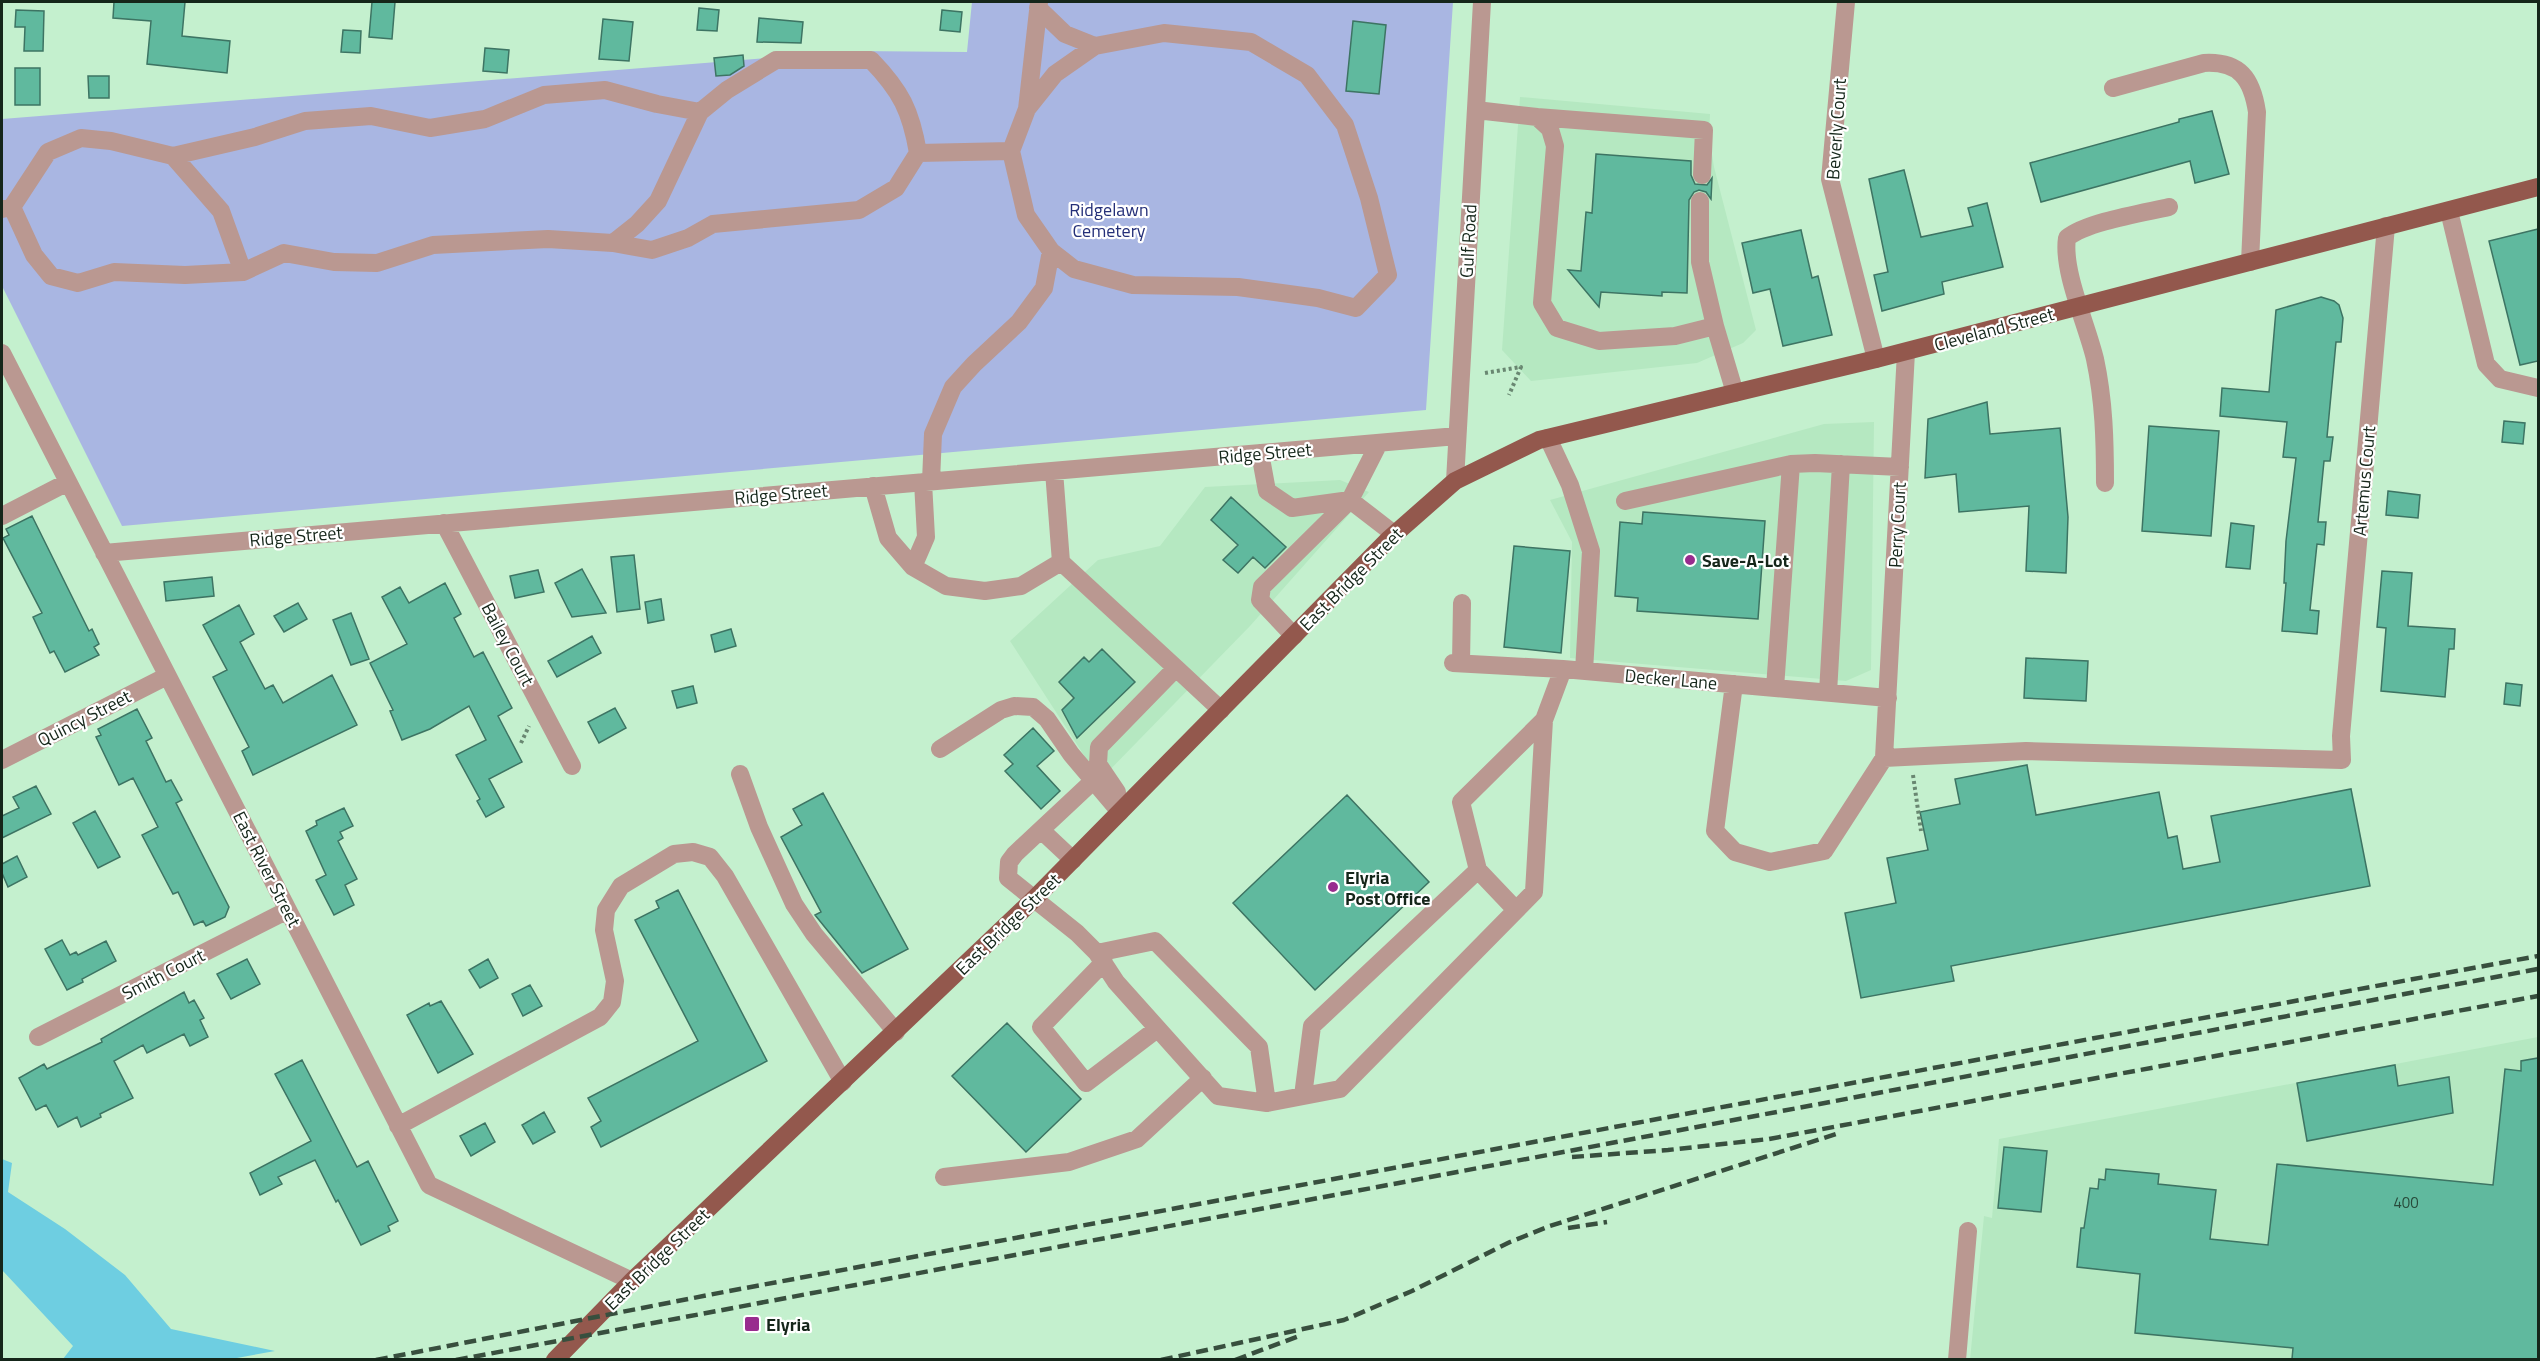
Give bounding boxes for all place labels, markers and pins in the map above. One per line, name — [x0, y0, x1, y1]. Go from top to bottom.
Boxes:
place label: Save-A-Lot — [1702, 547, 1789, 574]
marker: Save-A-Lot — [1683, 553, 1697, 567]
place label: Elyria Post Office — [1345, 864, 1431, 912]
marker: Elyria Post Office — [1326, 880, 1340, 894]
place label: Elyria — [766, 1311, 810, 1338]
marker: Elyria — [743, 1315, 761, 1333]

